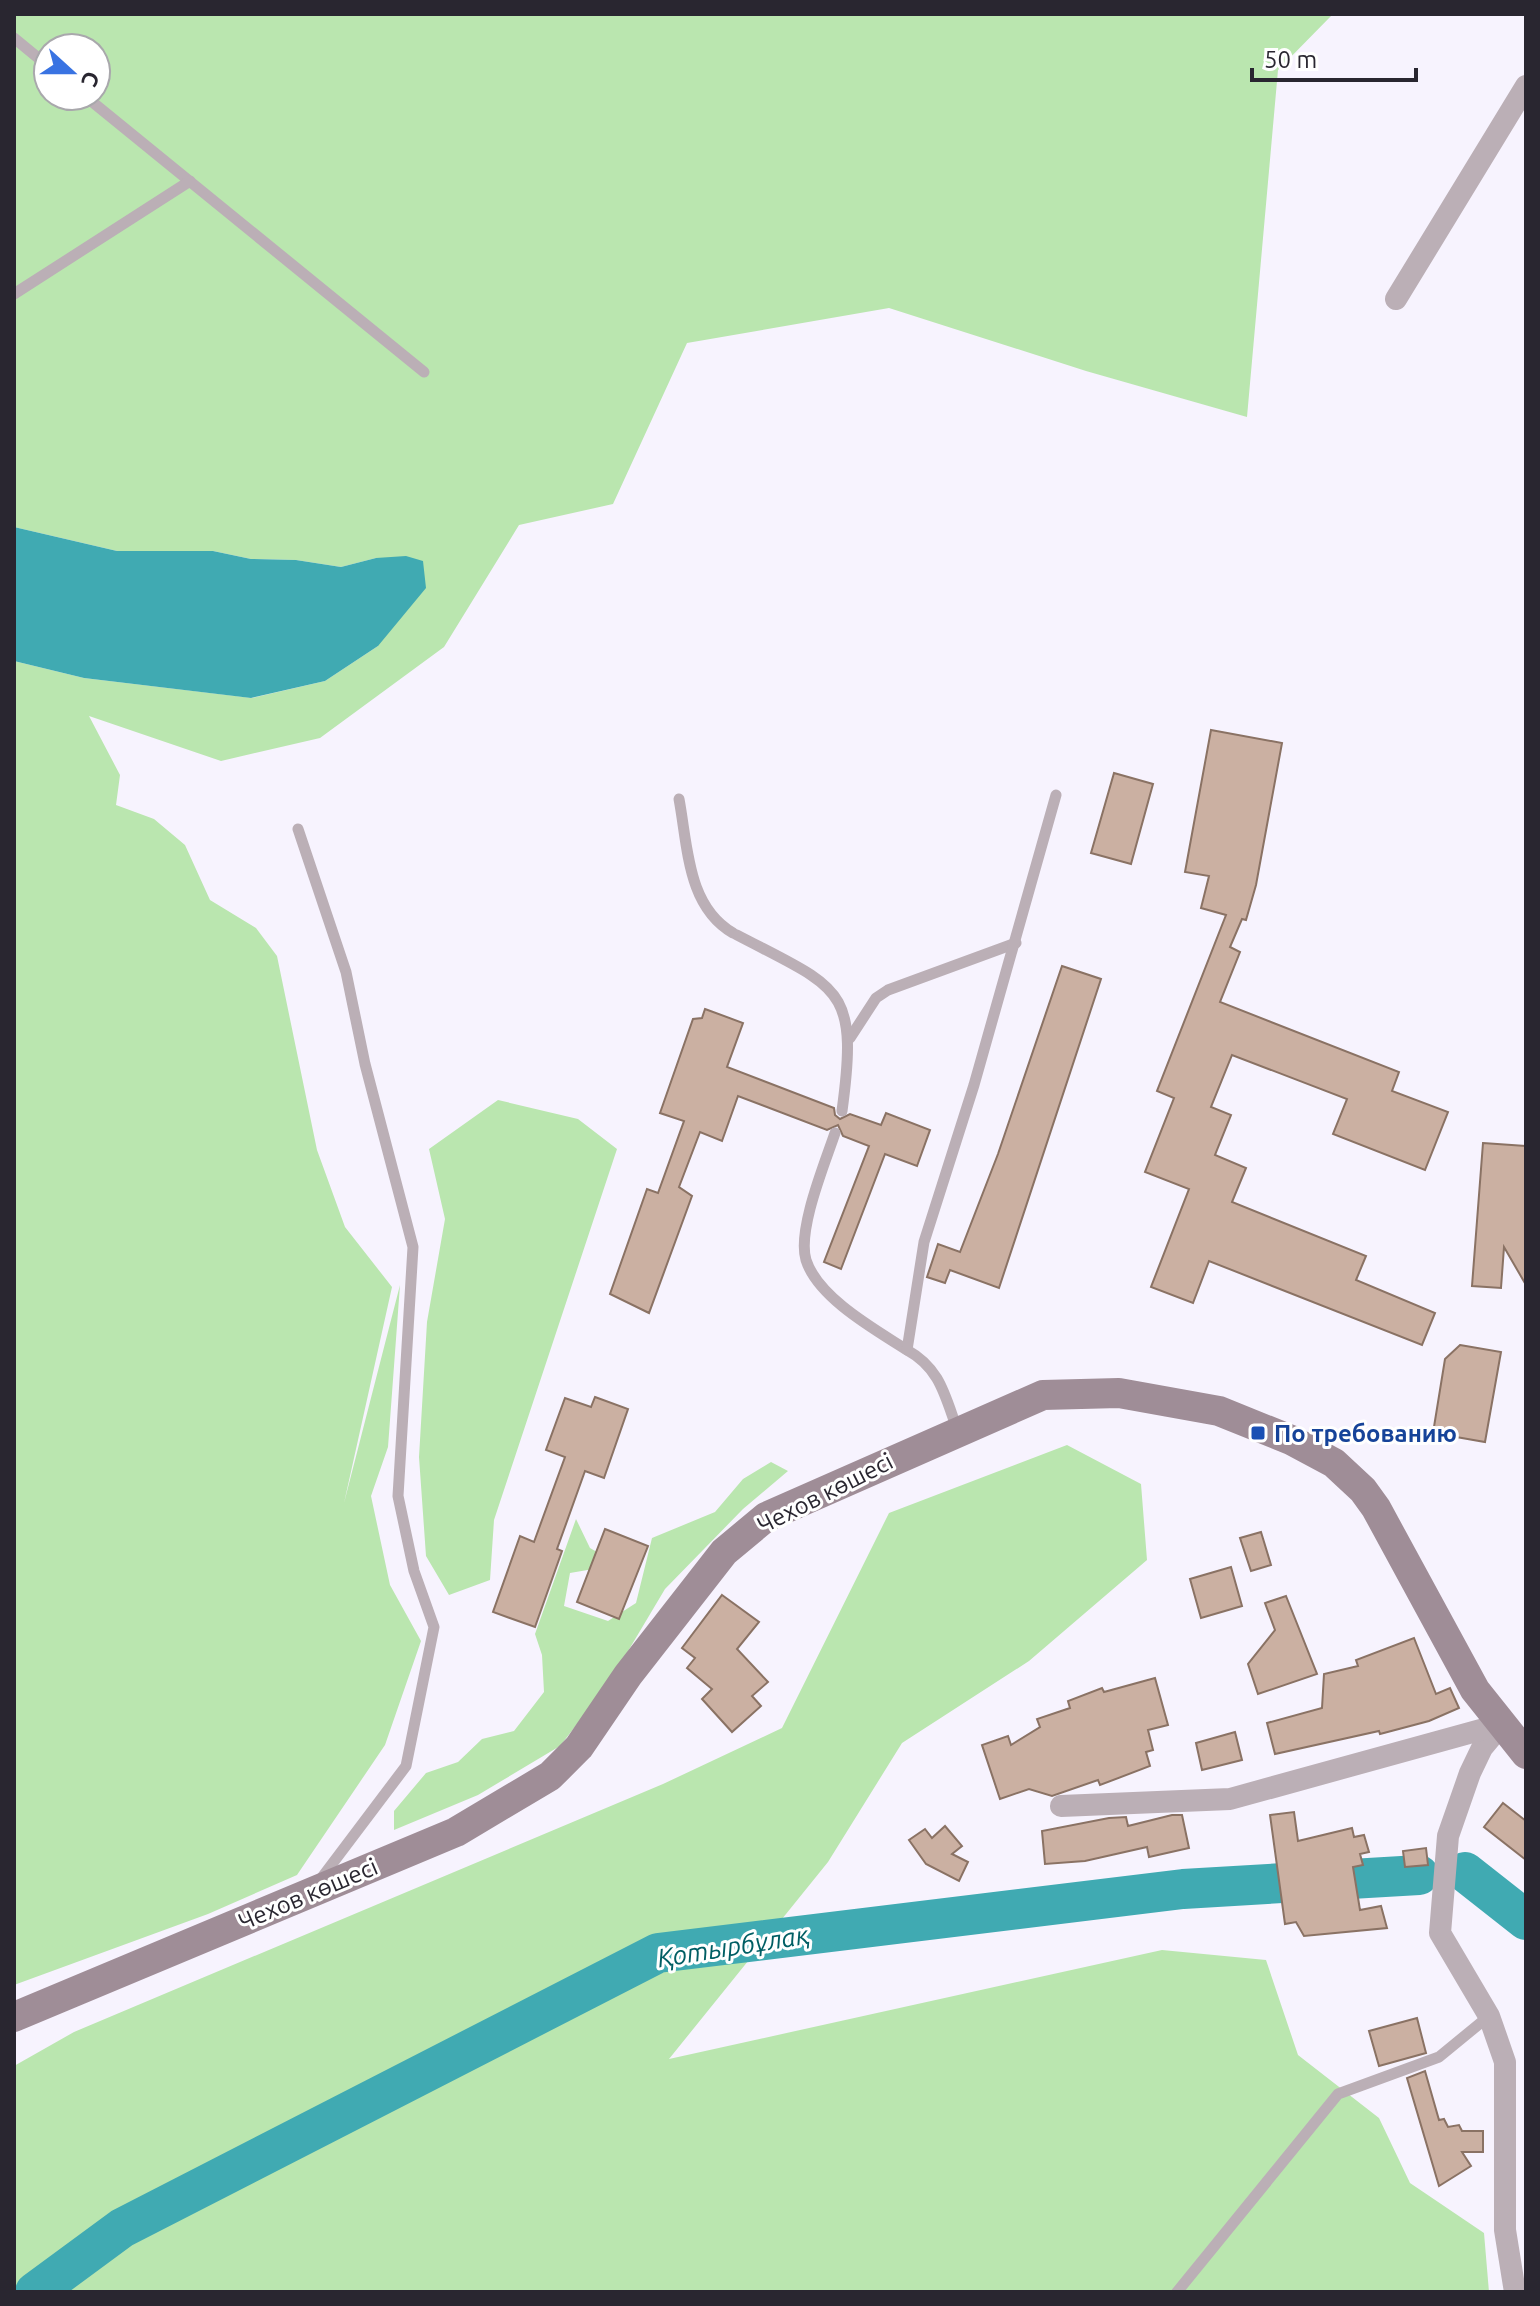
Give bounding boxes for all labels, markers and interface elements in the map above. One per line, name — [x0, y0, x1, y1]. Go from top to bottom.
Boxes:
north arrow — [32, 32, 112, 112]
scale bar — [1252, 32, 1416, 82]
text: 50 m — [1264, 46, 1317, 73]
text: С — [77, 68, 105, 90]
place label: По требованию — [1274, 1420, 1457, 1447]
marker: По требованию — [1249, 1424, 1267, 1442]
street label: Чехов көшесі — [753, 1447, 897, 1539]
street label: Чехов көшесі — [234, 1853, 382, 1935]
water label: Қотырбұлақ — [655, 1920, 811, 1972]

